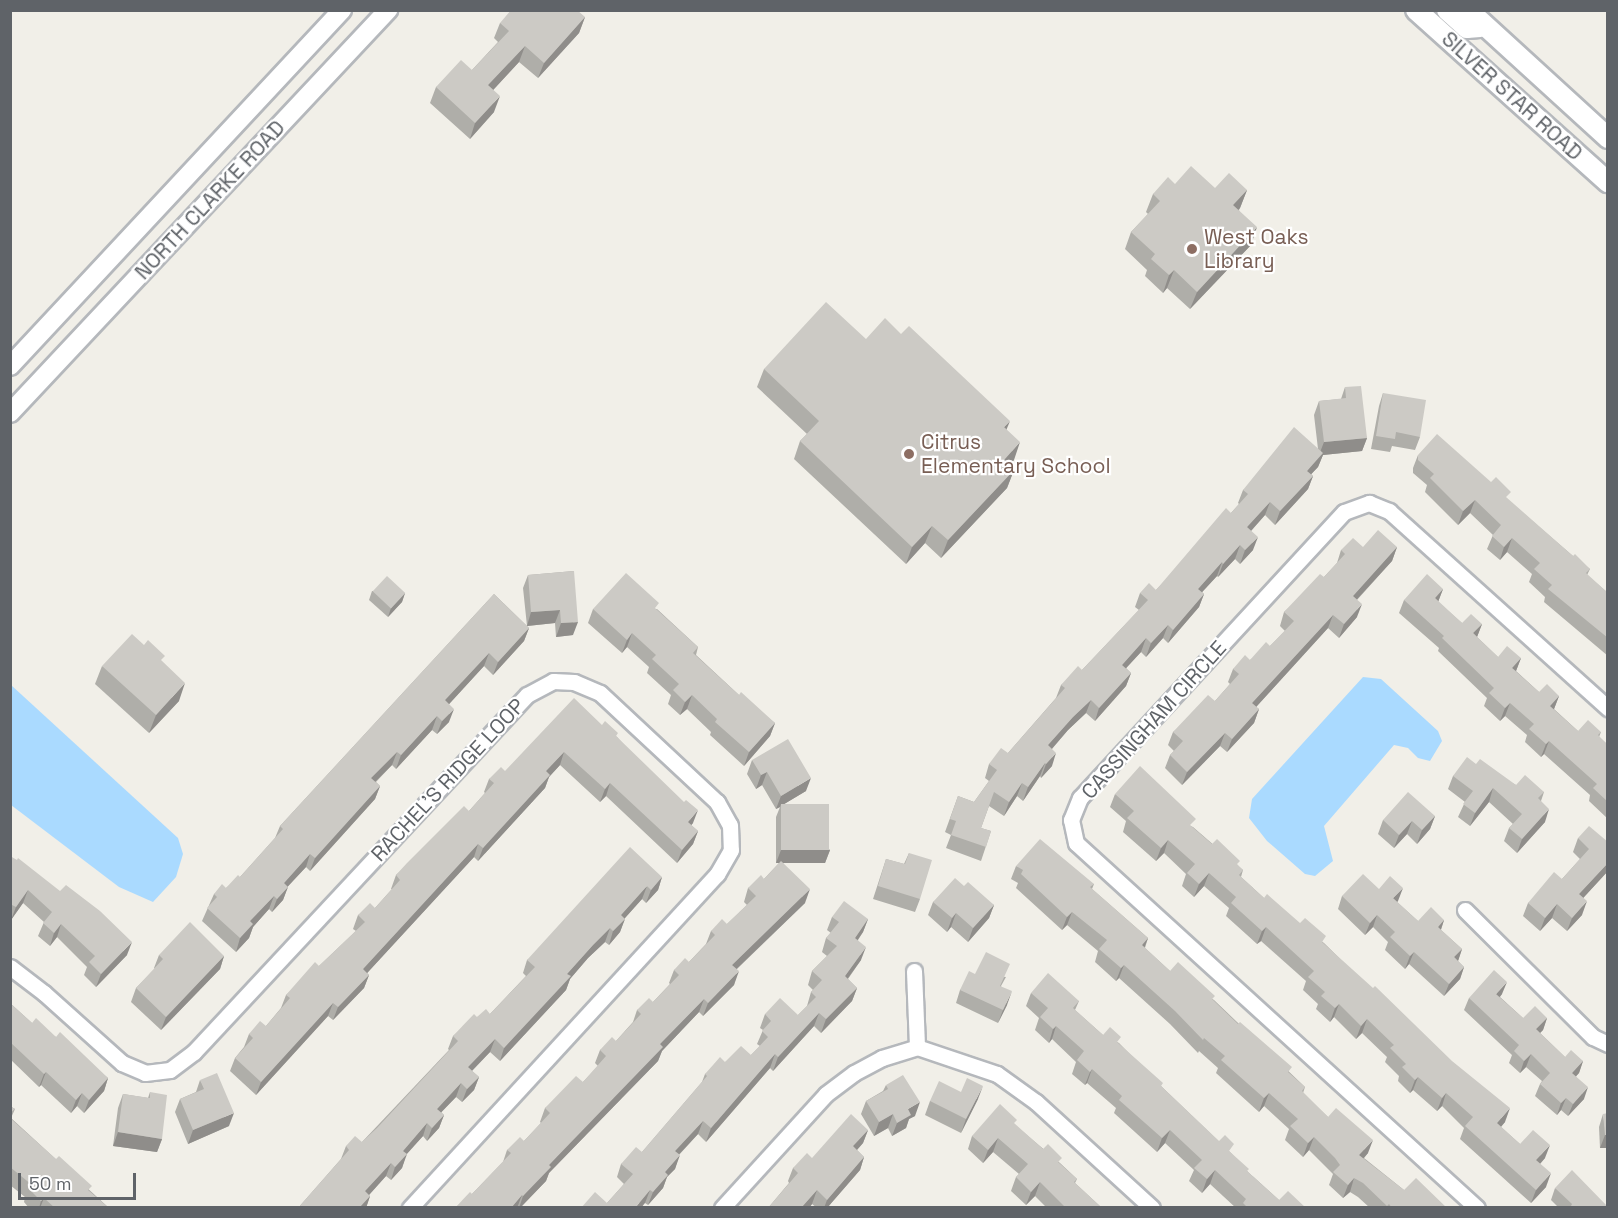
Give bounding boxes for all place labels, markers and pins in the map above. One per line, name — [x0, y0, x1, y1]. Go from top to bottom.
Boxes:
place label: West Oaks Library — [1204, 224, 1309, 274]
marker: West Oaks Library — [1185, 242, 1199, 256]
place label: Citrus Elementary School — [921, 429, 1111, 479]
marker: Citrus Elementary School — [902, 447, 916, 461]

